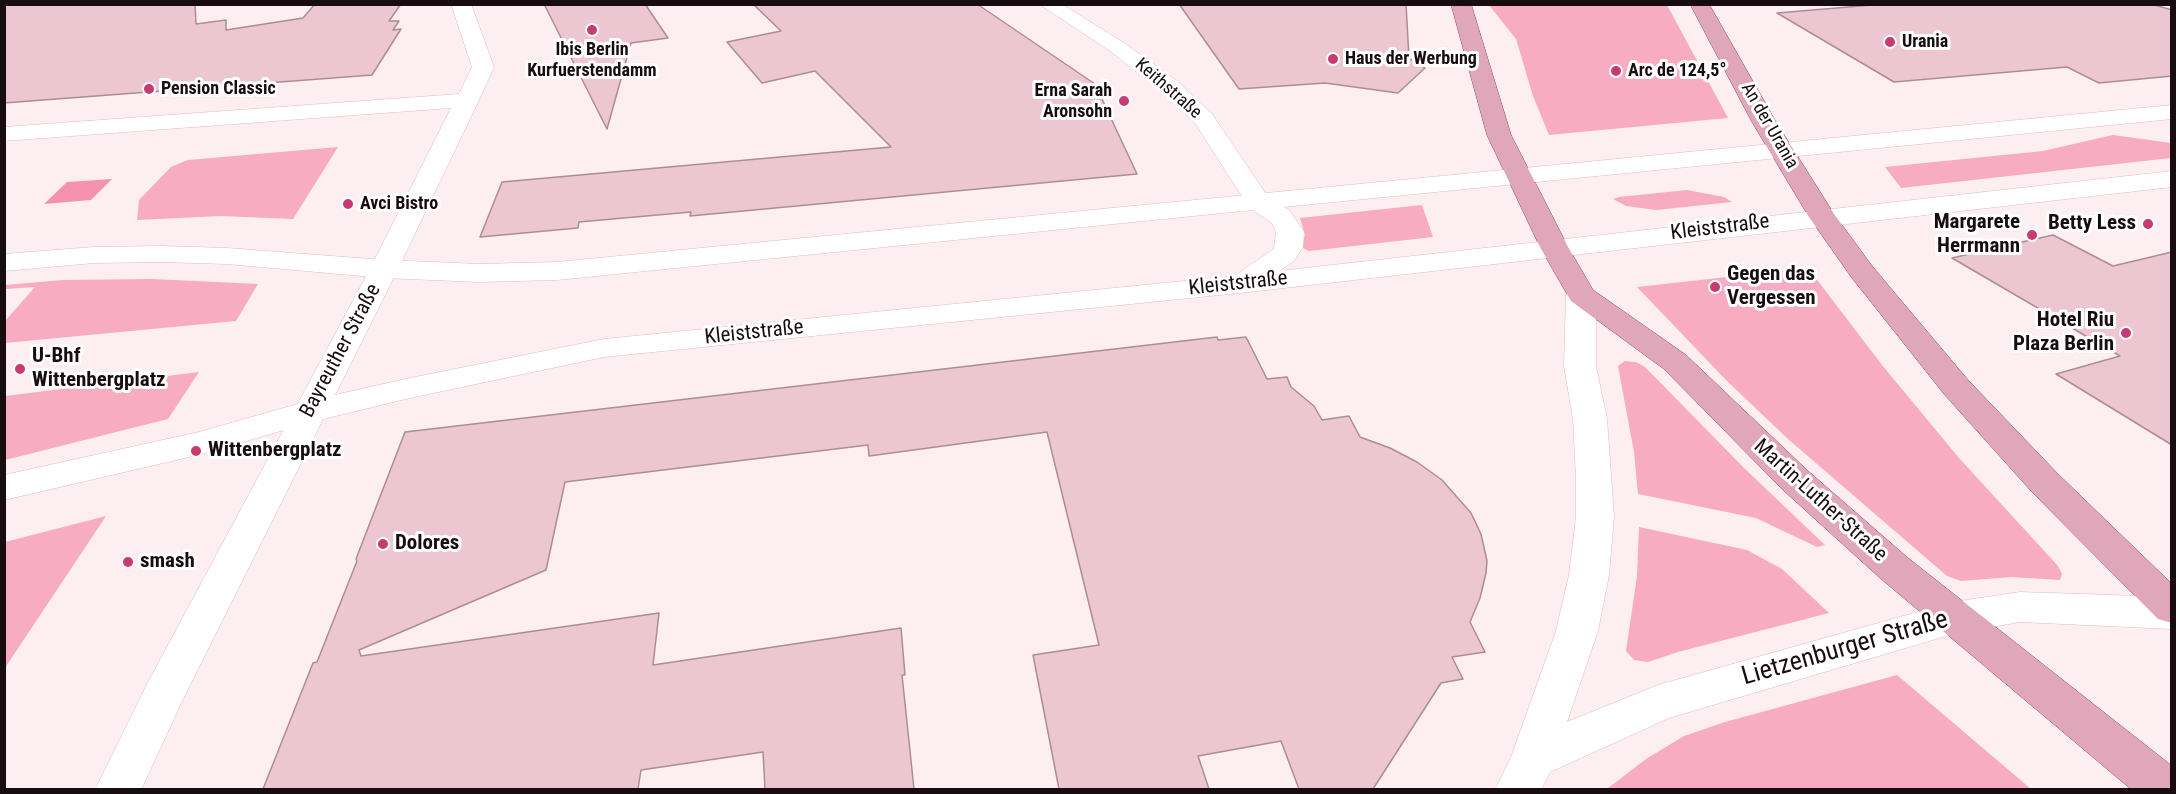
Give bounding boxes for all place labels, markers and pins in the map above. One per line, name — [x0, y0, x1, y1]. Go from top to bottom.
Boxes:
marker: Ibis Berlin Kurfuerstendamm — [585, 23, 599, 37]
place label: Urania — [1902, 31, 1948, 53]
marker: Urania — [1883, 35, 1897, 49]
place label: Ibis Berlin Kurfuerstendamm — [527, 39, 657, 82]
place label: Haus der Werbung — [1345, 48, 1477, 70]
marker: Haus der Werbung — [1326, 52, 1340, 66]
place label: Arc de 124,5° — [1628, 60, 1726, 82]
marker: Arc de 124,5° — [1609, 64, 1623, 78]
place label: Pension Classic — [161, 78, 276, 100]
place label: Erna Sarah Aronsohn — [1034, 80, 1112, 122]
marker: Pension Classic — [142, 82, 156, 96]
marker: Erna Sarah Aronsohn — [1117, 94, 1131, 108]
place label: Avci Bistro — [360, 193, 438, 215]
marker: Avci Bistro — [341, 197, 355, 211]
place label: Margarete Herrmann — [1934, 210, 2020, 260]
place label: Betty Less — [2048, 211, 2136, 237]
marker: Betty Less — [2141, 217, 2155, 231]
marker: Margarete Herrmann — [2025, 228, 2039, 242]
place label: Gegen das Vergessen — [1727, 262, 1816, 312]
marker: Gegen das Vergessen — [1708, 280, 1722, 294]
place label: Hotel Riu Plaza Berlin — [2013, 308, 2114, 358]
marker: Hotel Riu Plaza Berlin — [2119, 326, 2133, 340]
place label: U-Bhf Wittenbergplatz — [32, 344, 166, 394]
marker: U-Bhf Wittenbergplatz — [13, 362, 27, 376]
place label: Wittenbergplatz — [208, 438, 342, 464]
marker: Wittenbergplatz — [189, 444, 203, 458]
place label: Dolores — [395, 531, 459, 557]
marker: Dolores — [376, 537, 390, 551]
place label: smash — [140, 549, 195, 575]
marker: smash — [121, 555, 135, 569]

